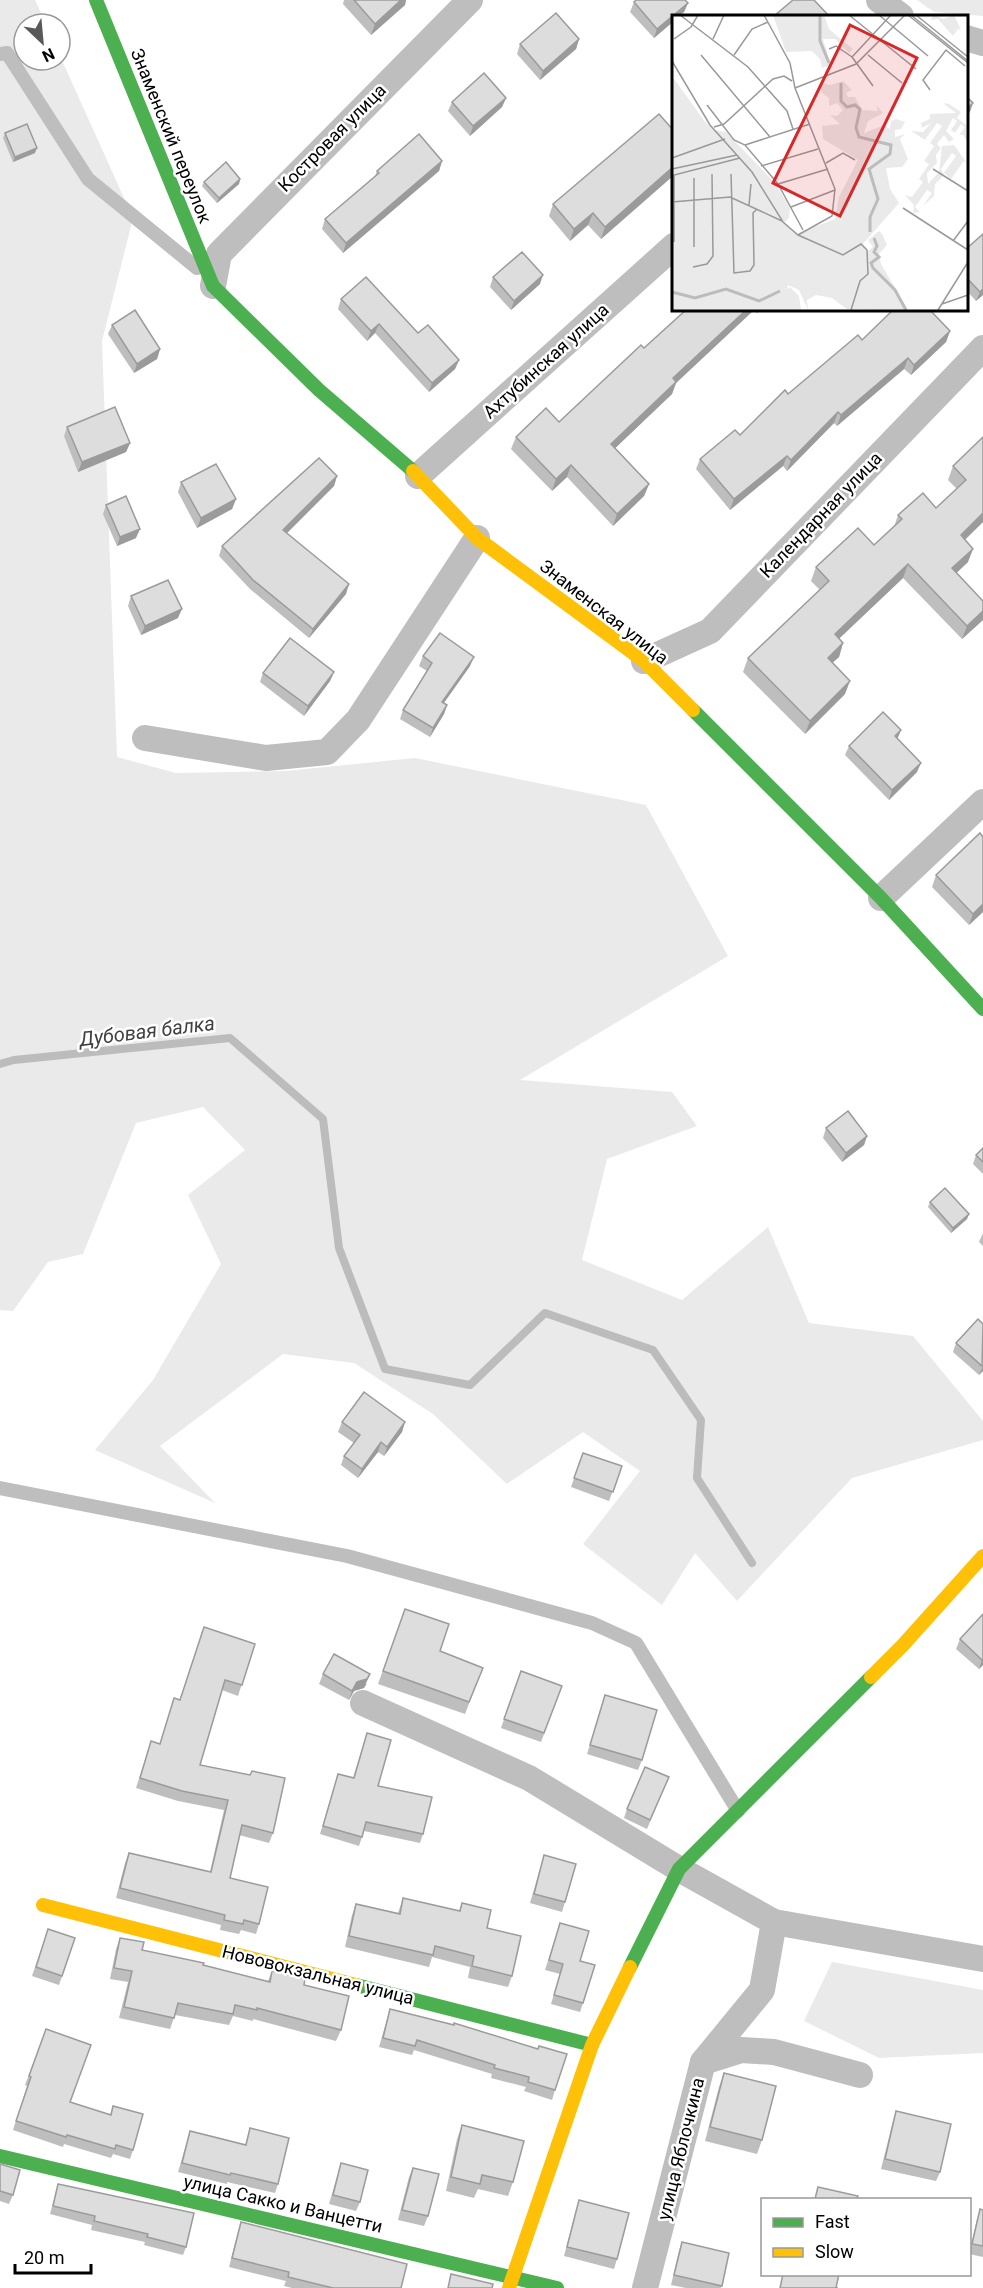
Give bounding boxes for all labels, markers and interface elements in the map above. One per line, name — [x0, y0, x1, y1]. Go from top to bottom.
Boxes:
north arrow — [12, 12, 72, 72]
inset map — [672, 15, 968, 310]
text: N — [39, 44, 58, 66]
street label: Знаменский переулок — [127, 45, 216, 226]
street label: Костровая улица — [273, 79, 390, 196]
street label: Ахтубинская улица — [479, 299, 613, 422]
street label: Календарная улица — [755, 448, 886, 582]
street label: Знаменская улица — [536, 555, 673, 668]
water label: Дубовая балка — [76, 1011, 216, 1051]
street label: Нововокзальная улица — [220, 1940, 416, 2009]
street label: улица Яблочкина — [653, 2075, 708, 2222]
street label: улица Сакко и Ванцетти — [182, 2170, 385, 2237]
legend — [761, 2198, 971, 2276]
text: Fast — [815, 2211, 850, 2232]
scale bar — [15, 2237, 92, 2275]
text: Slow — [815, 2241, 854, 2262]
text: 20 m — [24, 2247, 64, 2268]

